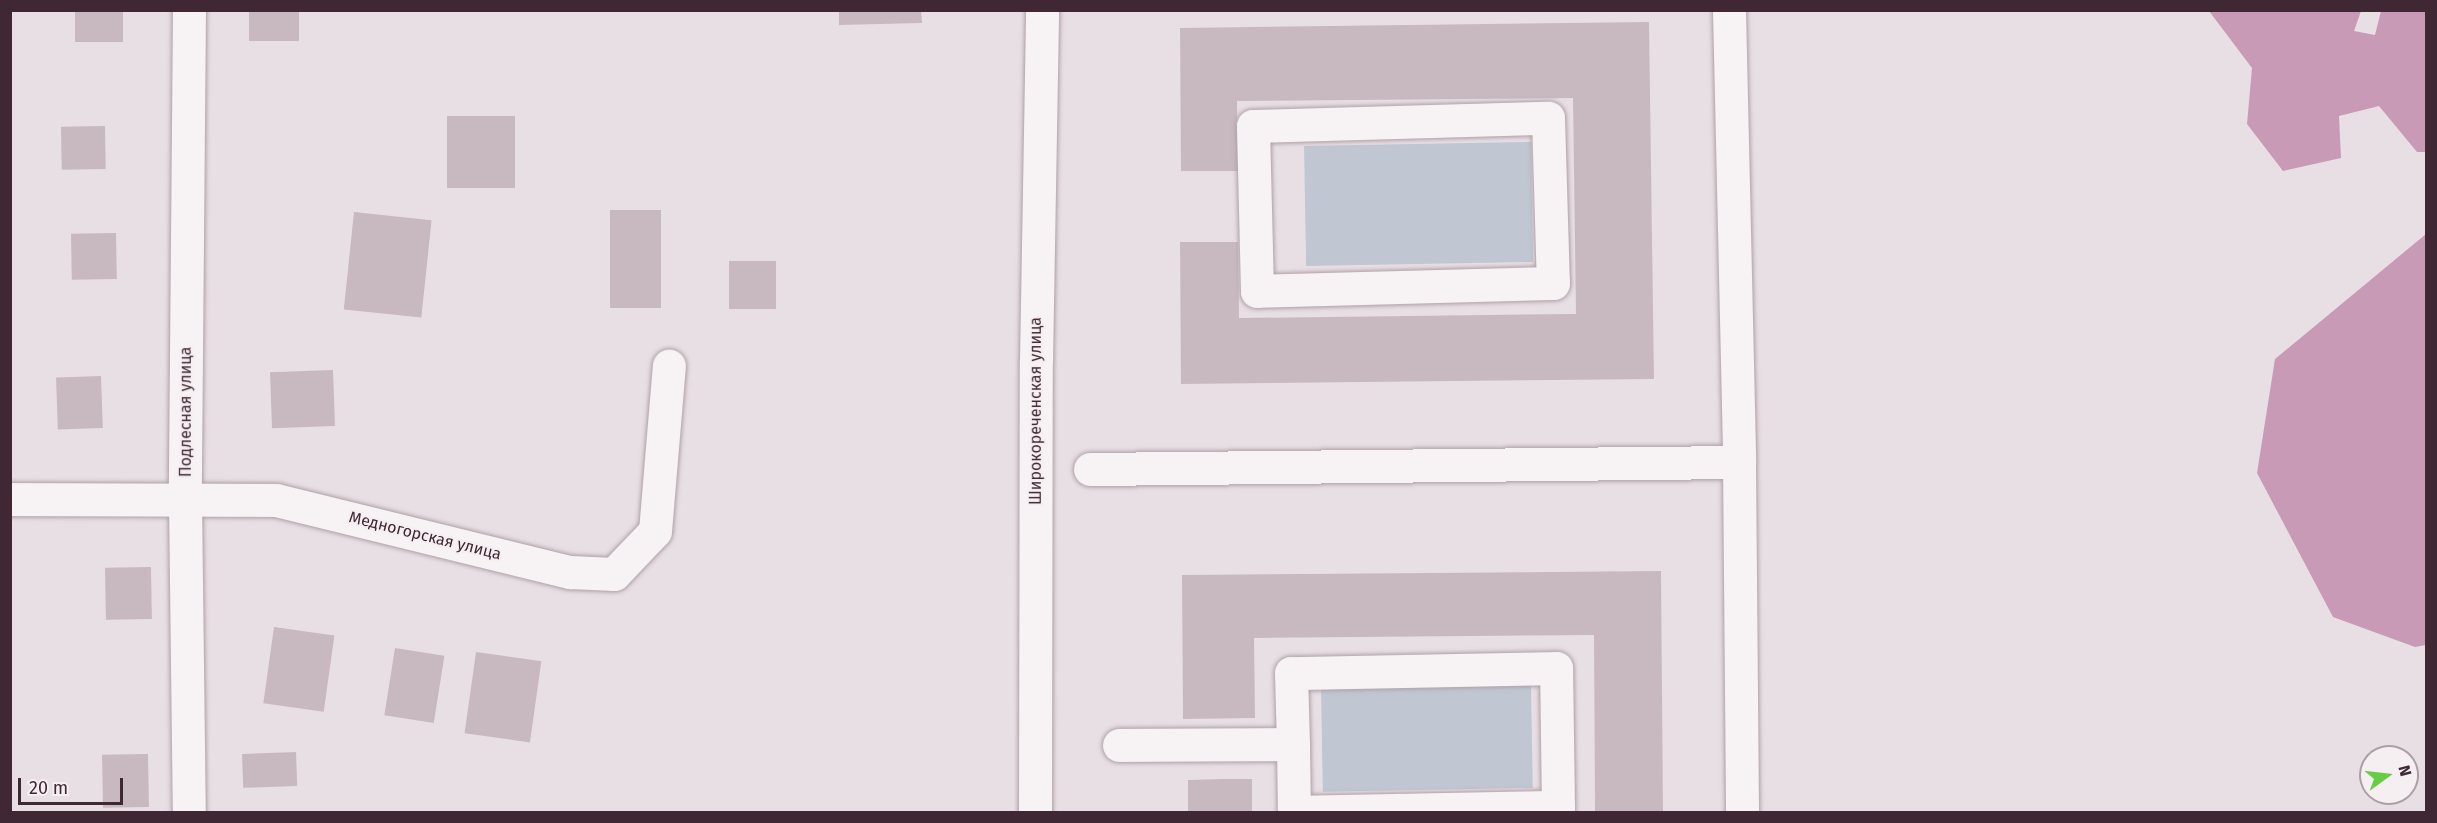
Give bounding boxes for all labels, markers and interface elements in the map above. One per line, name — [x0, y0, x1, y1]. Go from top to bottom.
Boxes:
street label: Широкореченская улица — [1026, 317, 1046, 505]
street label: Подлесная улица — [176, 347, 196, 477]
street label: Медногорская улица — [347, 508, 503, 564]
north arrow — [2359, 745, 2419, 805]
text: N — [2394, 763, 2415, 778]
scale bar — [21, 766, 126, 804]
text: 20 m — [29, 777, 68, 799]

